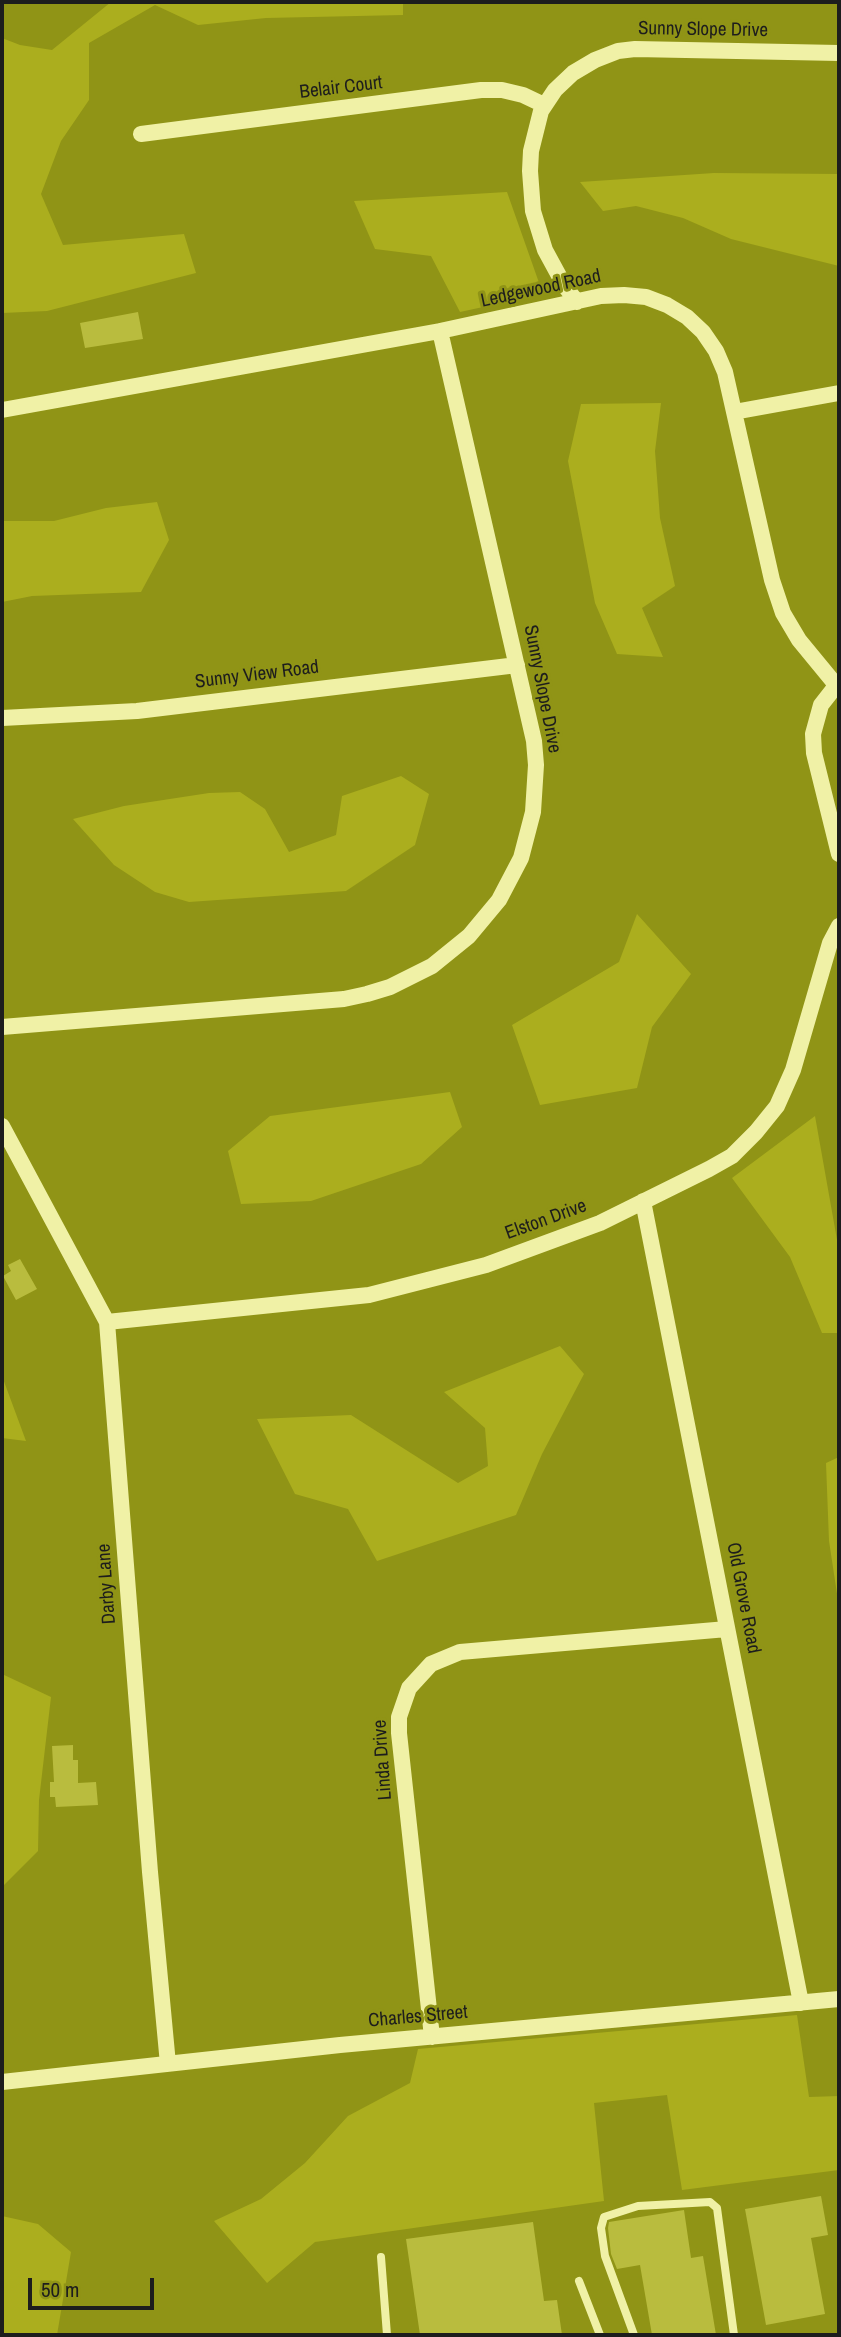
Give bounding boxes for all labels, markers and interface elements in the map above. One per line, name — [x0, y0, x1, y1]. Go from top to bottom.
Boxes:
street label: Sunny Slope Drive — [638, 17, 768, 43]
street label: Belair Court — [298, 72, 384, 104]
street label: Ledgewood Road — [479, 265, 603, 313]
street label: Sunny Slope Drive — [518, 623, 566, 755]
street label: Sunny View Road — [194, 656, 320, 694]
street label: Elston Drive — [502, 1195, 590, 1245]
street label: Old Grove Road — [721, 1541, 765, 1655]
street label: Darby Lane — [93, 1543, 121, 1625]
street label: Linda Drive — [369, 1719, 397, 1801]
street label: Charles Street — [367, 2001, 469, 2033]
scale bar — [32, 2264, 158, 2308]
text: 50 m — [41, 2275, 79, 2304]

